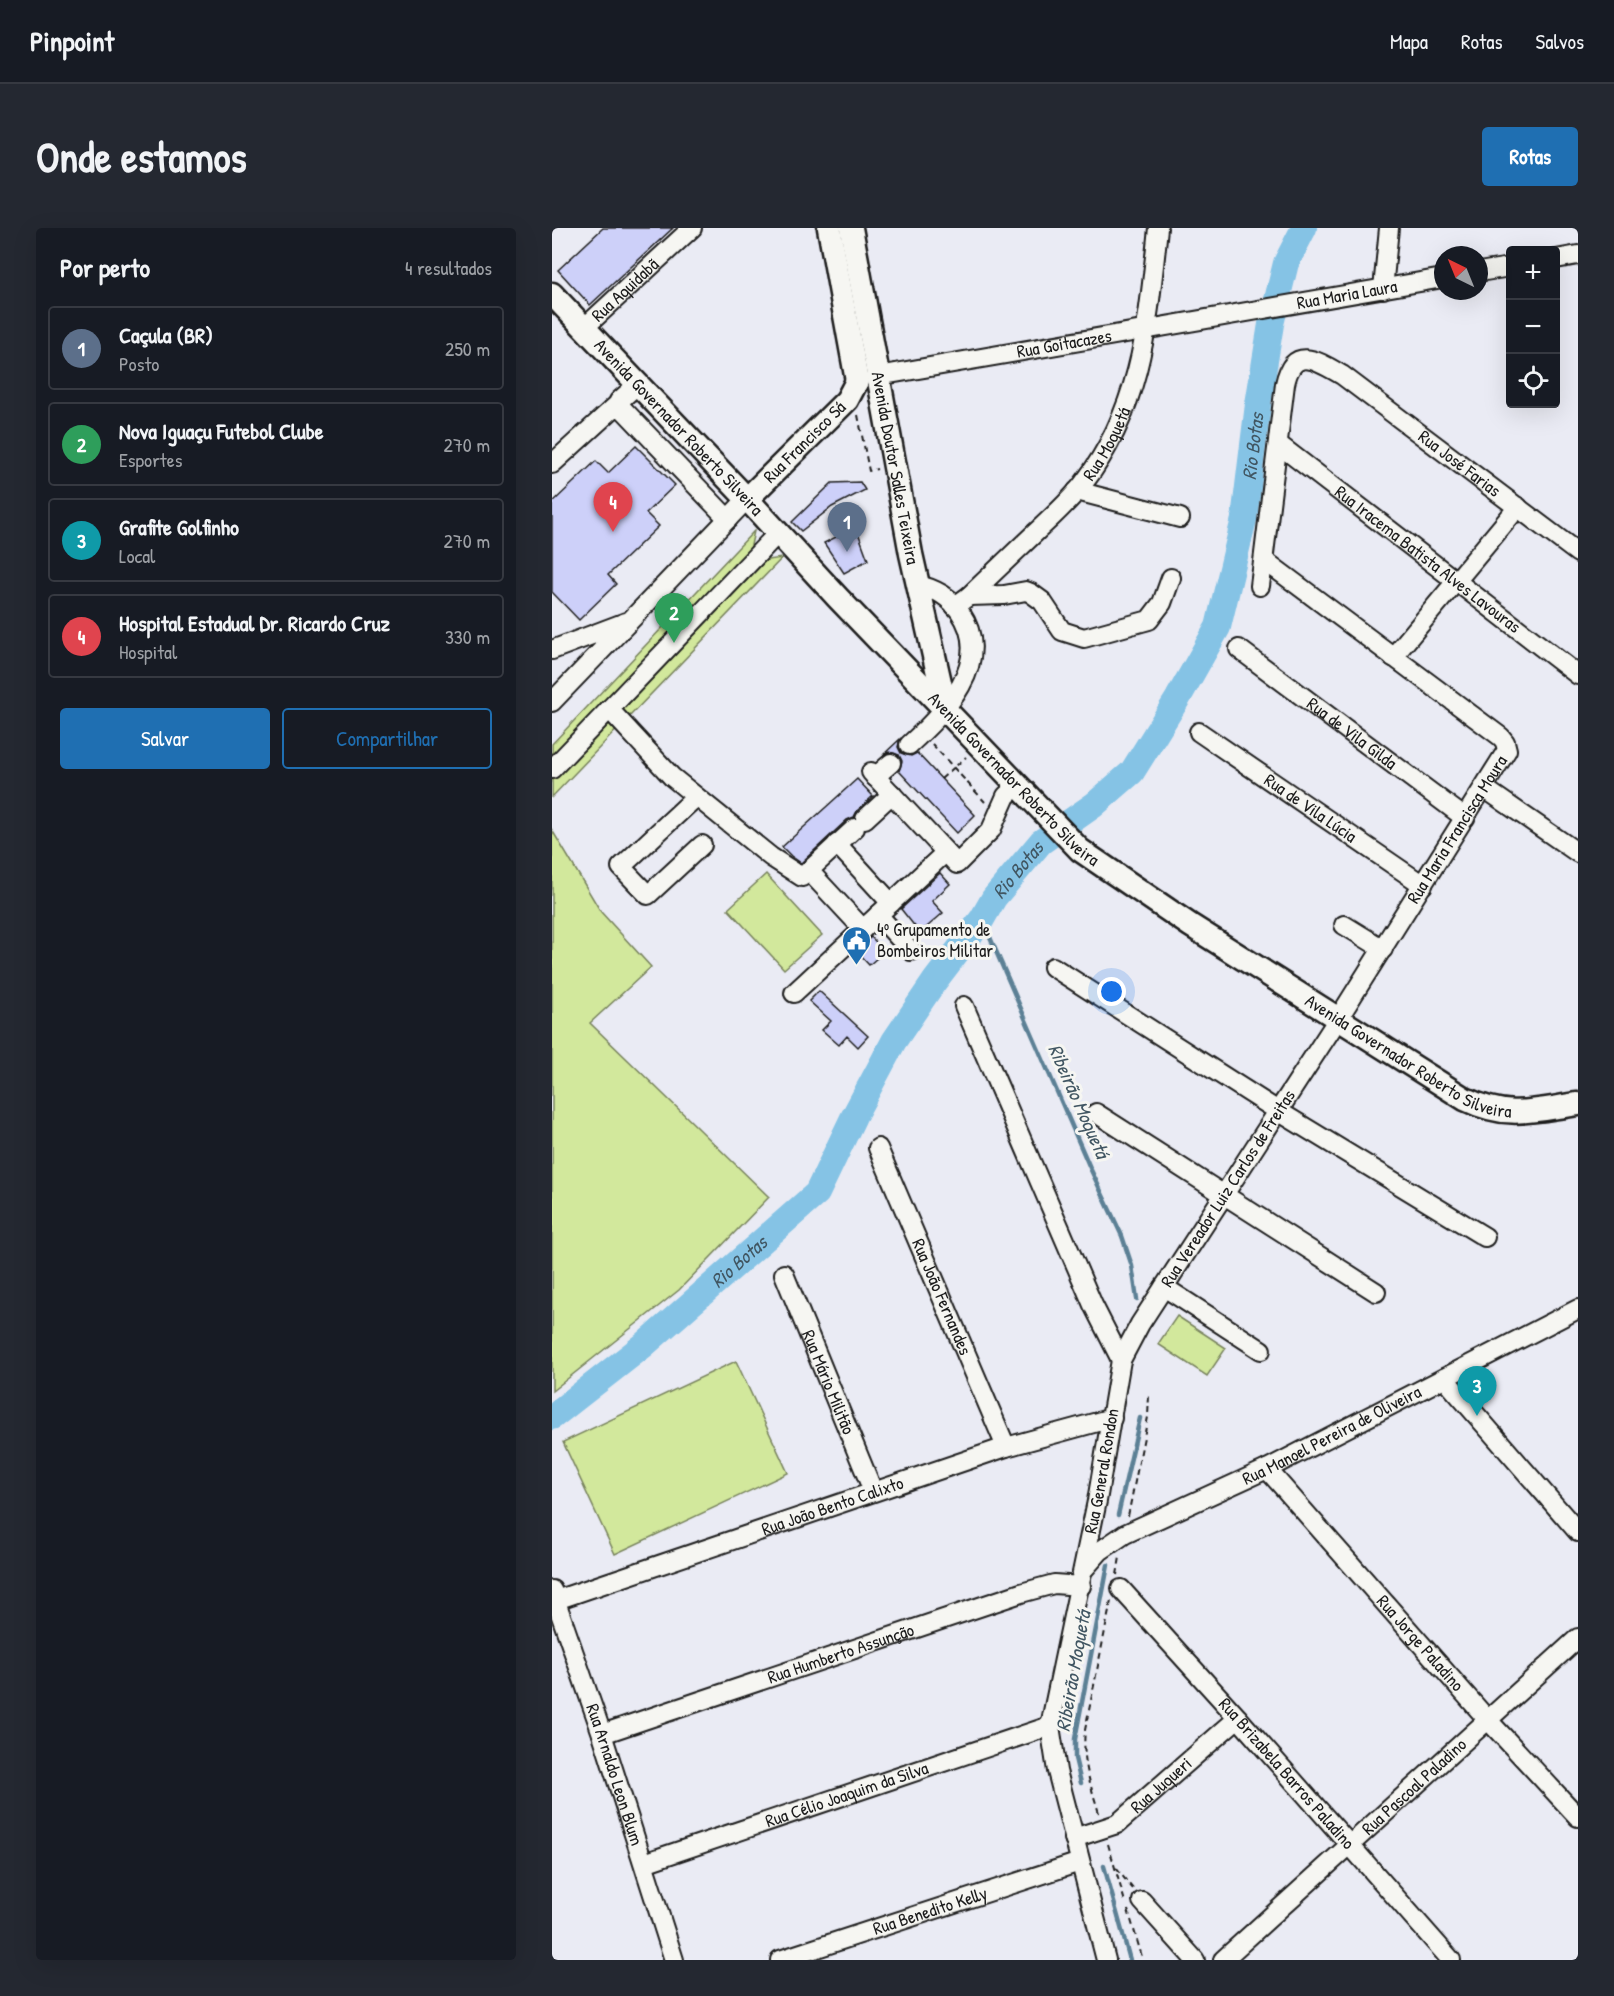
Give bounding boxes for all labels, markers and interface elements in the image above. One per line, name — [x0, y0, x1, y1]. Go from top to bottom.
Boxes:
text: Pinpoint — [30, 22, 114, 60]
text: Mapa — [1390, 27, 1428, 56]
text: Rotas — [1461, 27, 1503, 56]
text: Salvos — [1536, 27, 1584, 56]
button: Rotas — [1482, 127, 1578, 186]
text: Onde estamos — [36, 128, 247, 185]
north arrow — [1434, 246, 1488, 300]
map controls — [1506, 246, 1560, 408]
button: + — [1506, 246, 1560, 300]
text: Por perto — [60, 250, 150, 285]
street label: Rua Aquidabã — [586, 252, 664, 327]
text: 4 resultados — [405, 254, 492, 281]
street label: Rua Maria Laura — [1295, 273, 1399, 315]
button: − — [1506, 300, 1560, 354]
text: Caçula (BR) — [119, 320, 213, 350]
street label: Rua Goitacazes — [1015, 323, 1113, 364]
street label: Avenida Governador Roberto Silveira — [589, 333, 769, 521]
text: 1 — [78, 335, 85, 362]
text: 250 m — [445, 335, 490, 362]
text: Posto — [119, 350, 159, 377]
button: locate — [1506, 354, 1560, 408]
street label: Avenida Doutor Salles Teixeira — [866, 369, 926, 567]
street label: Rua Francisco Sá — [757, 395, 851, 488]
street label: Rua Moquetá — [1076, 403, 1136, 486]
water label: Rio Botas — [1235, 409, 1270, 481]
text: Nova Iguaçu Futebol Clube — [119, 416, 324, 446]
street label: Rua José Farias — [1413, 424, 1506, 503]
text: 2 — [77, 431, 86, 458]
text: 270 m — [444, 431, 490, 458]
text: Esportes — [119, 446, 182, 473]
street label: Rua Iracema Batista Alves Lavouras — [1330, 479, 1526, 639]
pin: 4 — [594, 482, 632, 532]
pin: 1 — [828, 502, 866, 552]
text: Grafite Golfinho — [119, 512, 239, 542]
text: 3 — [77, 527, 86, 554]
text: 270 m — [444, 527, 490, 554]
text: Local — [119, 542, 155, 569]
pin: 2 — [654, 594, 694, 643]
text: Hospital Estadual Dr. Ricardo Cruz — [119, 608, 390, 638]
text: 4 — [78, 623, 85, 650]
text: 330 m — [445, 623, 490, 650]
text: Hospital — [119, 638, 177, 665]
street label: Avenida Governador Roberto Silveira — [923, 686, 1105, 872]
street label: Rua de Vila Gilda — [1302, 691, 1402, 775]
button: Salvar — [60, 708, 270, 769]
button: Compartilhar — [282, 708, 492, 769]
street label: Rua Maria Francisca Moura — [1401, 750, 1513, 908]
street label: Rua de Vila Lúcia — [1259, 767, 1362, 848]
water label: Rio Botas — [985, 833, 1051, 904]
place label: 4º Grupamento de Bombeiros Militar — [877, 917, 993, 963]
public building icon: 4º Grupamento de Bombeiros Militar — [840, 924, 872, 966]
your location — [1097, 977, 1126, 1006]
street label: Avenida Governador Roberto Silveira — [1300, 988, 1512, 1124]
water label: Ribeirão Moquetá — [1041, 1039, 1118, 1165]
street label: Rua Vereador Luiz Carlos de Freitas — [1154, 1085, 1301, 1292]
water label: Rio Botas — [704, 1228, 774, 1294]
street label: Rua João Fernandes — [906, 1235, 978, 1359]
street label: Rua Mário Militão — [796, 1326, 861, 1438]
pin: 3 — [1458, 1366, 1496, 1416]
street label: Rua Manoel Pereira de Oliveira — [1238, 1379, 1425, 1491]
street label: Rua General Rondon — [1078, 1406, 1125, 1536]
street label: Rua João Bento Calixto — [758, 1470, 907, 1541]
street label: Rua Jorge Paladino — [1371, 1589, 1470, 1696]
water label: Ribeirão Moquetá — [1049, 1606, 1098, 1734]
street label: Rua Humberto Assunção — [764, 1617, 917, 1689]
street label: Rua Brizabela Barros Paladino — [1213, 1692, 1361, 1854]
street label: Rua Arnaldo Leon Blum — [580, 1700, 650, 1849]
street label: Rua Pascoal Paladino — [1356, 1732, 1472, 1840]
street label: Rua Juqueri — [1125, 1751, 1197, 1819]
street label: Rua Célio Joaquim da Silva — [762, 1755, 931, 1833]
street label: Rua Benedito Kelly — [870, 1880, 991, 1941]

